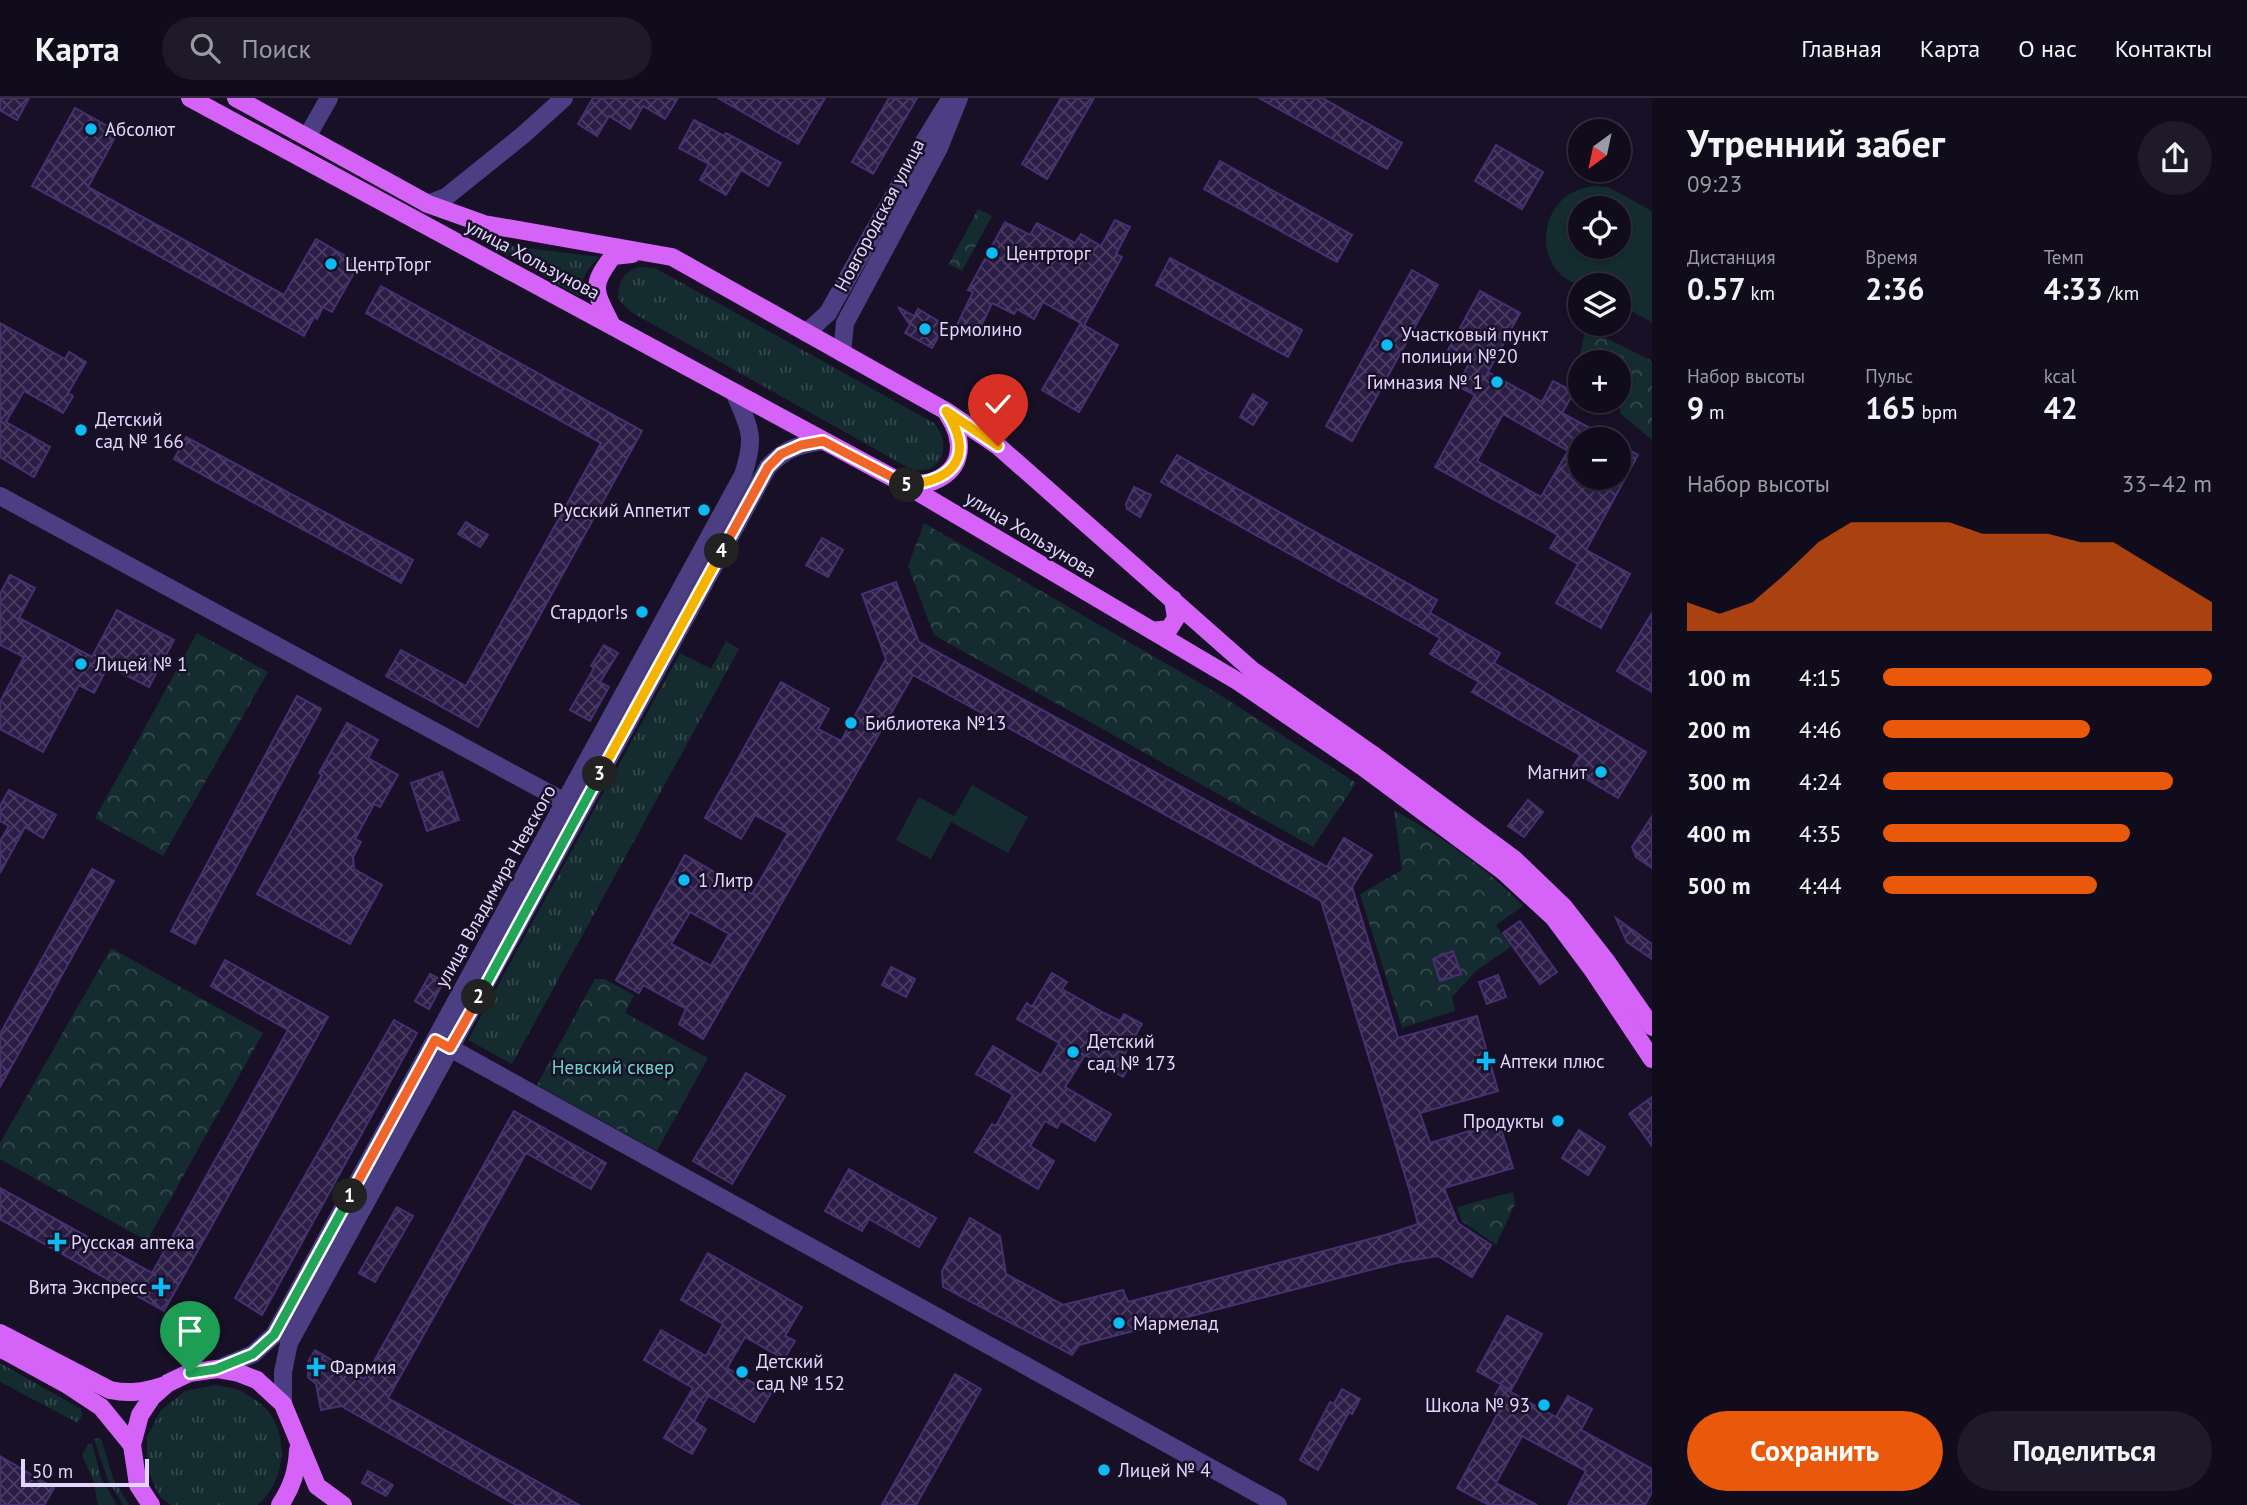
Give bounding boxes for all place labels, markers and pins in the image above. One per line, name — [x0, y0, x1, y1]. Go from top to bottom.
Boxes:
place label: Абсолют — [105, 117, 175, 141]
marker: Абсолют — [83, 121, 99, 137]
place label: Центрторг — [1006, 241, 1092, 265]
marker: Центрторг — [984, 245, 1000, 261]
place label: ЦентрТорг — [345, 252, 432, 276]
marker: ЦентрТорг — [323, 256, 339, 272]
place label: Ермолино — [939, 317, 1022, 341]
marker: Ермолино — [917, 321, 933, 337]
place label: Участковый пункт полиции №20 — [1401, 322, 1548, 368]
marker: Участковый пункт полиции №20 — [1379, 337, 1395, 353]
place label: Гимназия № 1 — [1367, 370, 1483, 394]
pin — [968, 374, 1028, 446]
marker: Гимназия № 1 — [1489, 374, 1505, 390]
place label: Детский сад № 166 — [95, 407, 184, 453]
marker: Детский сад № 166 — [73, 422, 89, 438]
pin: 5 — [890, 468, 925, 502]
place label: Русский Аппетит — [553, 498, 690, 522]
marker: Русский Аппетит — [696, 502, 712, 518]
pin: 4 — [704, 533, 740, 568]
place label: Стардог!s — [550, 600, 628, 624]
marker: Стардог!s — [634, 604, 650, 620]
place label: Лицей № 1 — [94, 652, 188, 676]
marker: Лицей № 1 — [73, 656, 89, 672]
place label: Библиотека №13 — [865, 711, 1006, 735]
marker: Библиотека №13 — [843, 715, 859, 731]
pin: 3 — [582, 756, 618, 792]
place label: Магнит — [1527, 760, 1587, 784]
marker: Магнит — [1593, 764, 1609, 780]
place label: 1 Литр — [698, 868, 753, 892]
marker: 1 Литр — [676, 872, 692, 888]
pin: 2 — [462, 979, 496, 1014]
place label: Детский сад № 173 — [1087, 1029, 1176, 1075]
marker: Детский сад № 173 — [1065, 1044, 1081, 1060]
place label: Аптеки плюс — [1500, 1049, 1605, 1073]
marker: Аптеки плюс — [1478, 1053, 1494, 1069]
place label: Продукты — [1463, 1109, 1544, 1133]
marker: Продукты — [1550, 1113, 1566, 1129]
pin: 1 — [332, 1178, 368, 1214]
place label: Русская аптека — [71, 1230, 195, 1254]
marker: Русская аптека — [49, 1234, 65, 1250]
place label: Вита Экспресс — [28, 1275, 147, 1299]
marker: Вита Экспресс — [153, 1279, 169, 1295]
pin — [160, 1301, 220, 1373]
place label: Мармелад — [1133, 1311, 1218, 1335]
marker: Мармелад — [1111, 1315, 1127, 1331]
place label: Детский сад № 152 — [756, 1349, 845, 1395]
place label: Фармия — [330, 1355, 396, 1379]
marker: Фармия — [308, 1359, 324, 1375]
marker: Детский сад № 152 — [734, 1364, 750, 1380]
place label: Школа № 93 — [1425, 1393, 1530, 1417]
marker: Школа № 93 — [1536, 1397, 1552, 1413]
place label: Лицей № 4 — [1117, 1458, 1211, 1482]
marker: Лицей № 4 — [1096, 1462, 1112, 1478]

